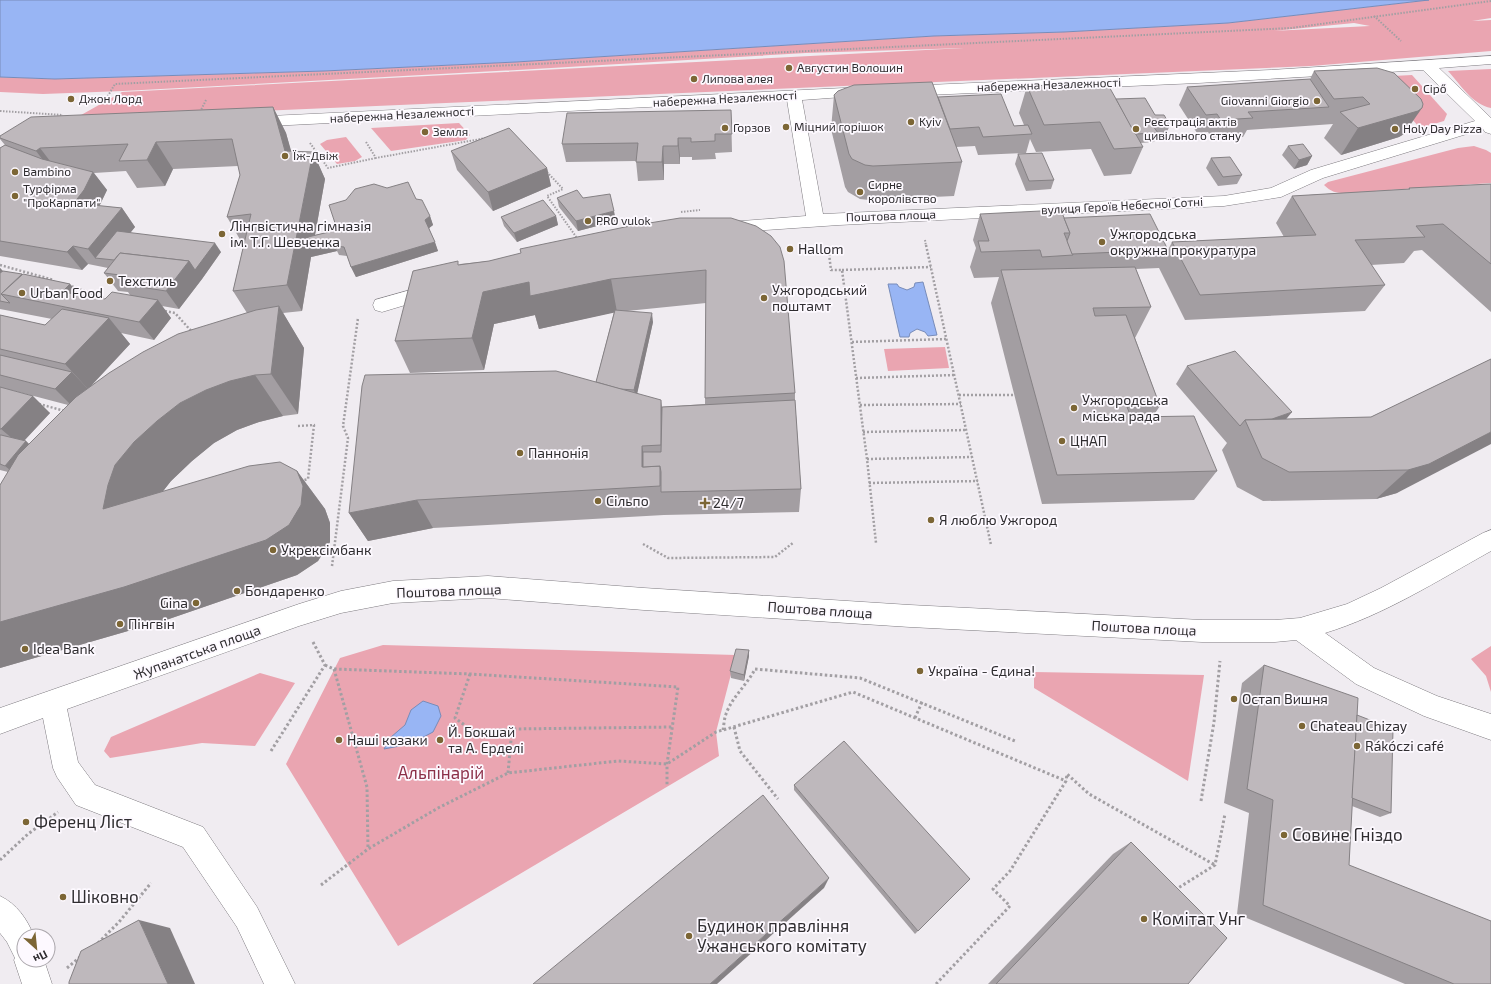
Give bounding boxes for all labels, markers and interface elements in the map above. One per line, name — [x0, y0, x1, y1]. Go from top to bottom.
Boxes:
place label: Августин Волошин — [797, 60, 903, 75]
marker: Августин Волошин — [784, 63, 794, 73]
place label: Липова алея — [702, 71, 773, 85]
marker: Липова алея — [689, 74, 699, 84]
street label: набережна Незалежності — [977, 74, 1121, 94]
place label: Cipő — [1423, 81, 1447, 95]
marker: Cipő — [1410, 84, 1420, 94]
street label: набережна Незалежності — [652, 87, 797, 109]
place label: Джон Лорд — [79, 91, 142, 105]
place label: Giovanni Giorgio — [1221, 93, 1309, 107]
marker: Джон Лорд — [66, 94, 76, 104]
marker: Giovanni Giorgio — [1312, 96, 1322, 106]
street label: набережна Незалежності — [329, 103, 474, 125]
place label: Kyiv — [919, 114, 942, 128]
place label: Реєстрація актів цивільного стану — [1144, 114, 1242, 143]
marker: Kyiv — [906, 117, 916, 127]
place label: Міцний горішок — [794, 119, 884, 133]
place label: Горзов — [733, 120, 771, 134]
place label: Holy Day Pizza — [1403, 121, 1482, 135]
marker: Міцний горішок — [781, 122, 791, 132]
marker: Горзов — [720, 123, 730, 133]
place label: Земля — [433, 124, 468, 138]
marker: Реєстрація актів цивільного стану — [1131, 124, 1141, 134]
marker: Holy Day Pizza — [1390, 124, 1400, 134]
marker: Земля — [420, 127, 430, 137]
place label: Їж-Двіж — [293, 148, 339, 162]
marker: Їж-Двіж — [280, 151, 290, 161]
place label: Bambino — [23, 164, 71, 178]
marker: Bambino — [10, 167, 20, 177]
place label: Сирне королівство — [868, 177, 937, 205]
place label: Турфірма "ПроКарпати" — [23, 181, 101, 209]
marker: Сирне королівство — [855, 187, 865, 197]
marker: Турфірма "ПроКарпати" — [10, 191, 20, 201]
street label: вулиця Героїв Небесної Сотні — [1041, 194, 1203, 217]
street label: Поштова площа — [846, 206, 936, 224]
place label: PRO vulok — [596, 213, 651, 227]
marker: PRO vulok — [583, 216, 593, 226]
place label: Лінгвістична гімназія ім. Т.Г. Шевченка — [230, 217, 371, 250]
place label: Ужгородська окружна прокуратура — [1110, 225, 1256, 258]
marker: Лінгвістична гімназія ім. Т.Г. Шевченка — [217, 229, 227, 239]
marker: Ужгородська окружна прокуратура — [1097, 237, 1107, 247]
place label: Hallom — [798, 240, 844, 257]
marker: Hallom — [785, 244, 795, 254]
place label: Техстиль — [118, 272, 176, 289]
marker: Техстиль — [105, 276, 115, 286]
place label: Ужгородський поштамт — [772, 281, 867, 314]
place label: Urban Food — [30, 284, 103, 301]
marker: Urban Food — [17, 288, 27, 298]
marker: Ужгородський поштамт — [759, 293, 769, 303]
place label: Ужгородська міська рада — [1082, 391, 1169, 424]
marker: Ужгородська міська рада — [1069, 403, 1079, 413]
place label: ЦНАП — [1070, 432, 1107, 449]
marker: ЦНАП — [1057, 436, 1067, 446]
place label: Паннонія — [528, 444, 589, 461]
marker: Паннонія — [515, 448, 525, 458]
place label: Сільпо — [606, 492, 649, 509]
place label: 24/7 — [713, 494, 744, 511]
marker: Сільпо — [593, 496, 603, 506]
marker: 24/7 — [700, 498, 710, 508]
place label: Я люблю Ужгород — [939, 511, 1057, 528]
marker: Я люблю Ужгород — [926, 515, 936, 525]
place label: Укрексімбанк — [281, 541, 372, 558]
marker: Укрексімбанк — [268, 545, 278, 555]
street label: Поштова площа — [396, 580, 502, 601]
place label: Бондаренко — [245, 582, 325, 599]
marker: Бондаренко — [232, 586, 242, 596]
place label: Gina — [160, 594, 188, 611]
street label: Поштова площа — [767, 597, 873, 622]
marker: Gina — [191, 598, 201, 608]
place label: Пінгвін — [128, 615, 175, 632]
street label: Поштова площа — [1091, 616, 1197, 639]
marker: Пінгвін — [115, 619, 125, 629]
street label: Жупанатська площа — [131, 621, 263, 682]
place label: Idea Bank — [33, 640, 95, 657]
marker: Idea Bank — [20, 644, 30, 654]
place label: Україна - Єдина! — [928, 662, 1035, 679]
marker: Україна - Єдина! — [915, 666, 925, 676]
place label: Остап Вишня — [1242, 690, 1328, 707]
marker: Остап Вишня — [1229, 694, 1239, 704]
place label: Chateau Chizay — [1310, 717, 1408, 734]
marker: Chateau Chizay — [1297, 721, 1307, 731]
place label: Й. Бокшай та А. Ерделі — [448, 723, 524, 756]
place label: Наші козаки — [347, 731, 428, 748]
marker: Наші козаки — [334, 735, 344, 745]
marker: Й. Бокшай та А. Ерделі — [435, 735, 445, 745]
place label: Rákóczi café — [1365, 737, 1444, 754]
marker: Rákóczi café — [1352, 741, 1362, 751]
park label: Альпінарій — [398, 762, 484, 783]
place label: Ференц Ліст — [34, 811, 132, 832]
marker: Ференц Ліст — [21, 817, 31, 827]
place label: Совине Гніздо — [1292, 824, 1403, 844]
marker: Совине Гніздо — [1279, 830, 1289, 840]
place label: Шіковно — [71, 886, 139, 906]
marker: Шіковно — [58, 892, 68, 902]
place label: Комітат Унг — [1152, 908, 1246, 928]
marker: Комітат Унг — [1139, 914, 1149, 924]
place label: Будинок правління Ужанського комітату — [697, 915, 867, 956]
north arrow — [16, 928, 56, 968]
marker: Будинок правління Ужанського комітату — [684, 931, 694, 941]
text: Пн — [31, 948, 50, 966]

